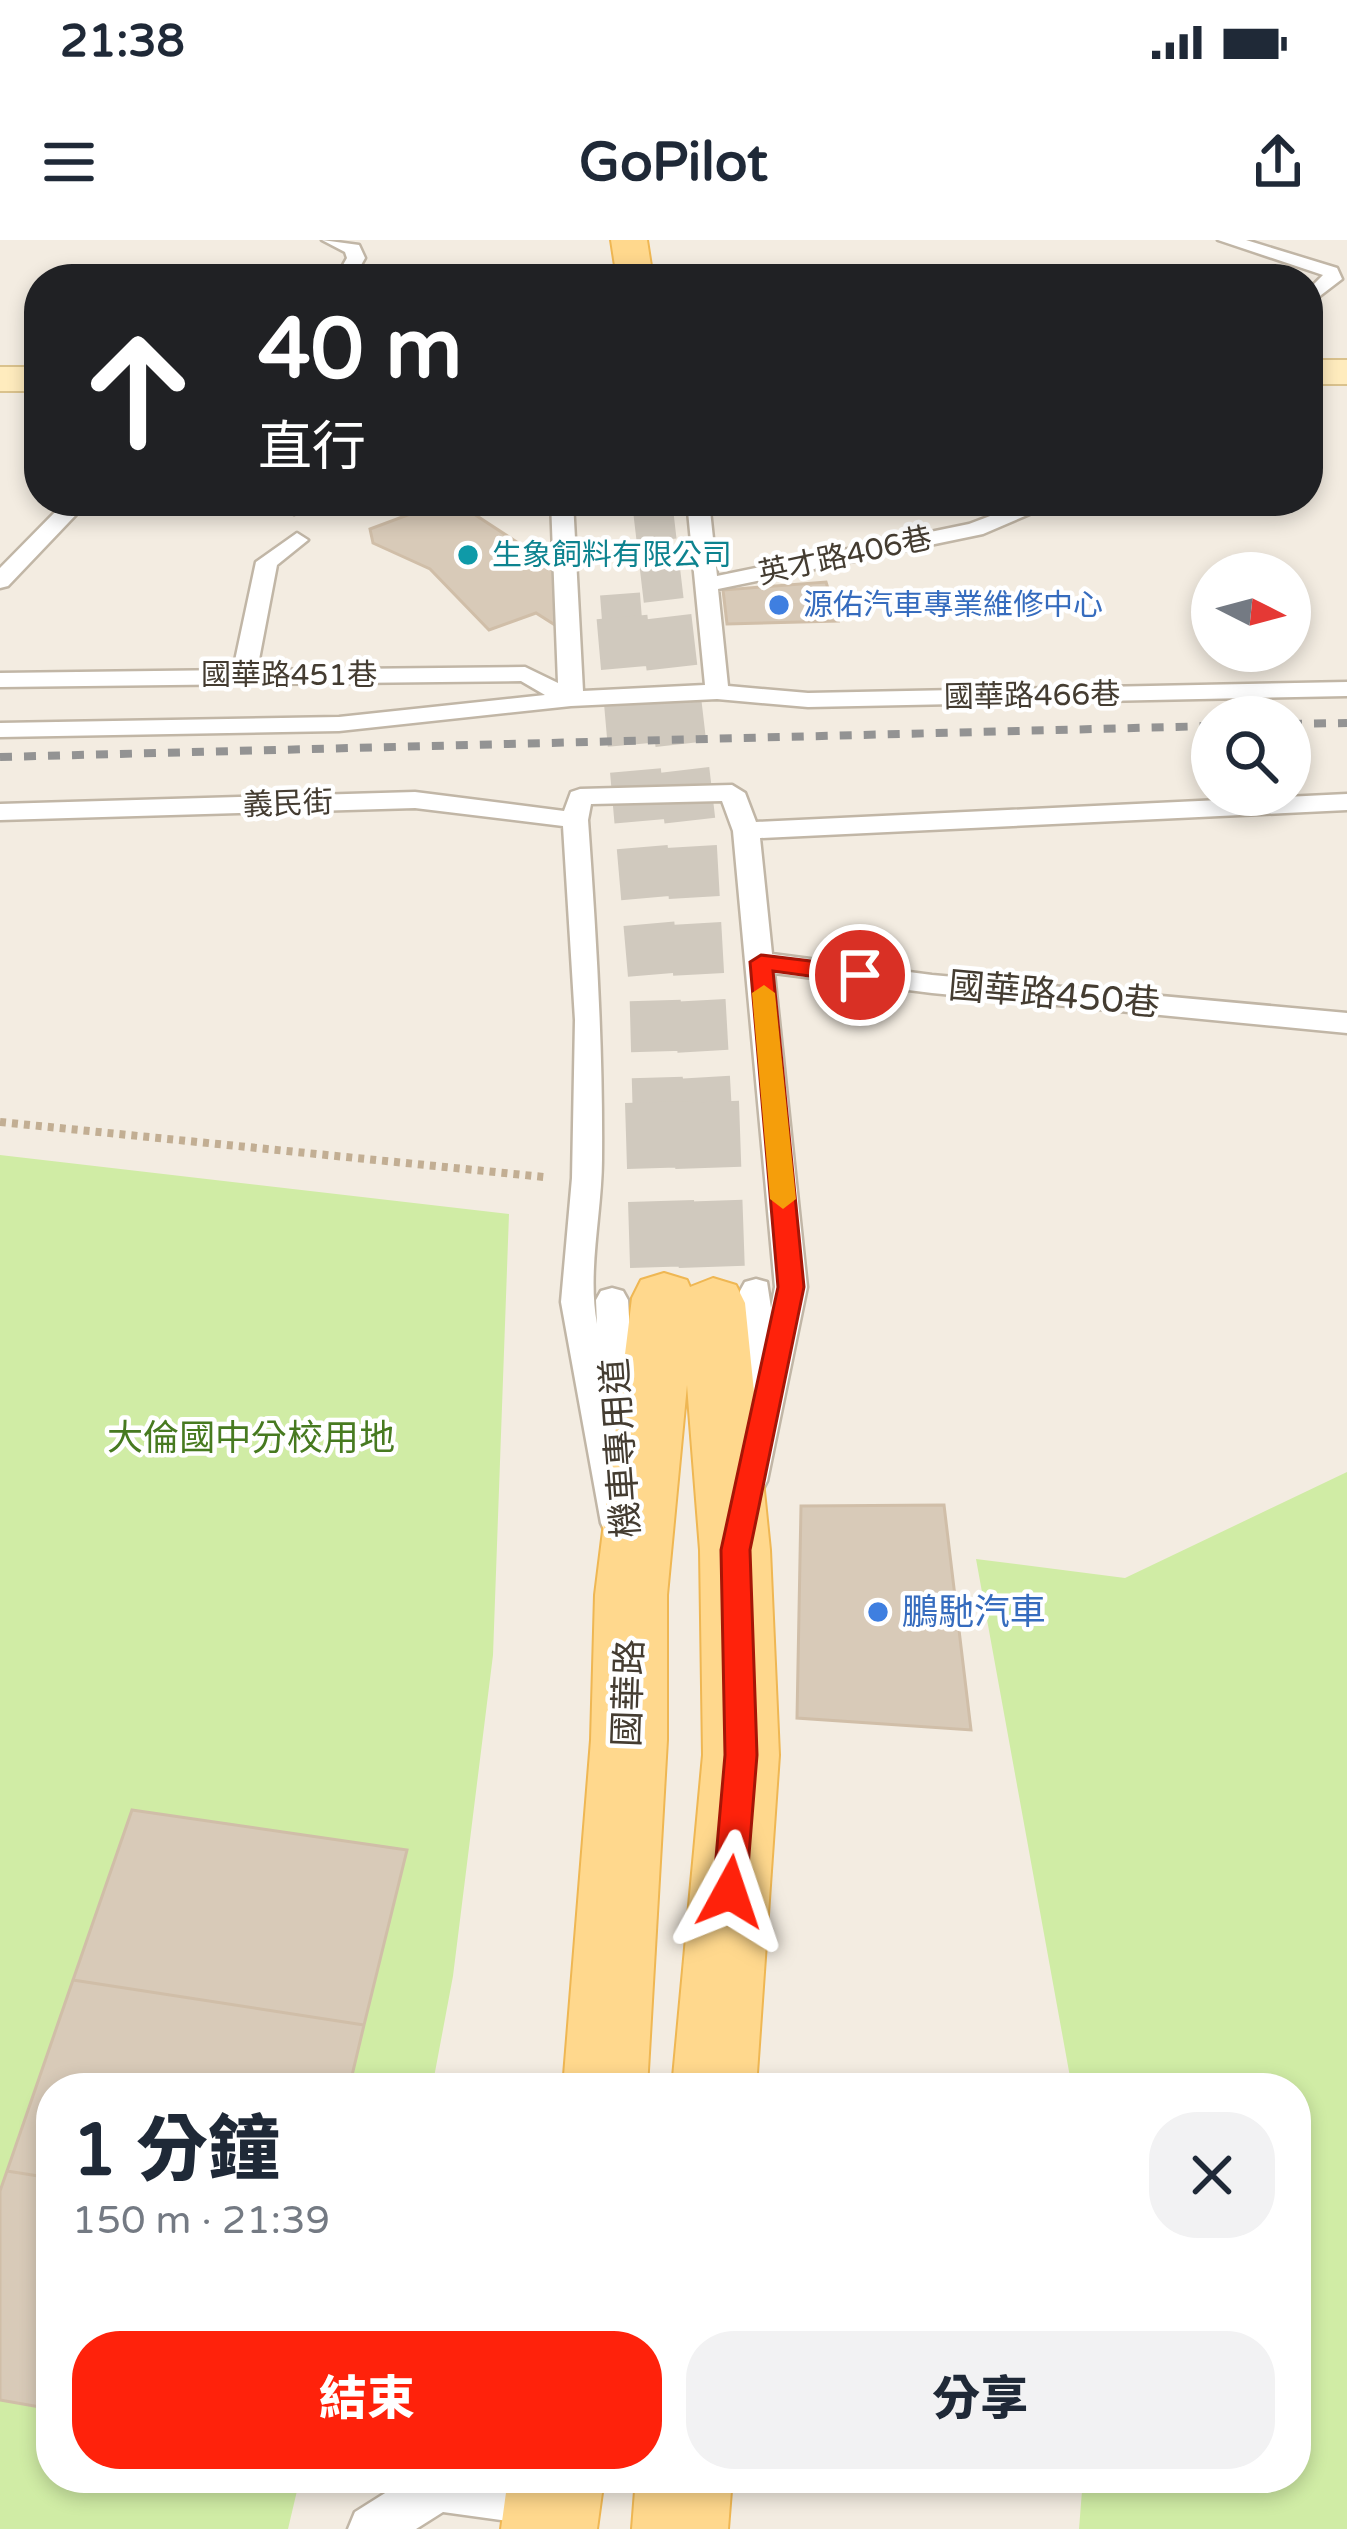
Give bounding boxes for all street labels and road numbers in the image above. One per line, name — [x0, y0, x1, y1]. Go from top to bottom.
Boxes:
street label: 英才路406巷 — [755, 520, 935, 592]
street label: 國華路451巷 — [201, 657, 377, 694]
street label: 國華路466巷 — [943, 676, 1121, 716]
street label: 義民街 — [242, 784, 334, 824]
street label: 國華路450巷 — [947, 964, 1161, 1026]
street label: 機車專用道 — [593, 1357, 649, 1539]
street label: 國華路 — [606, 1638, 652, 1748]

